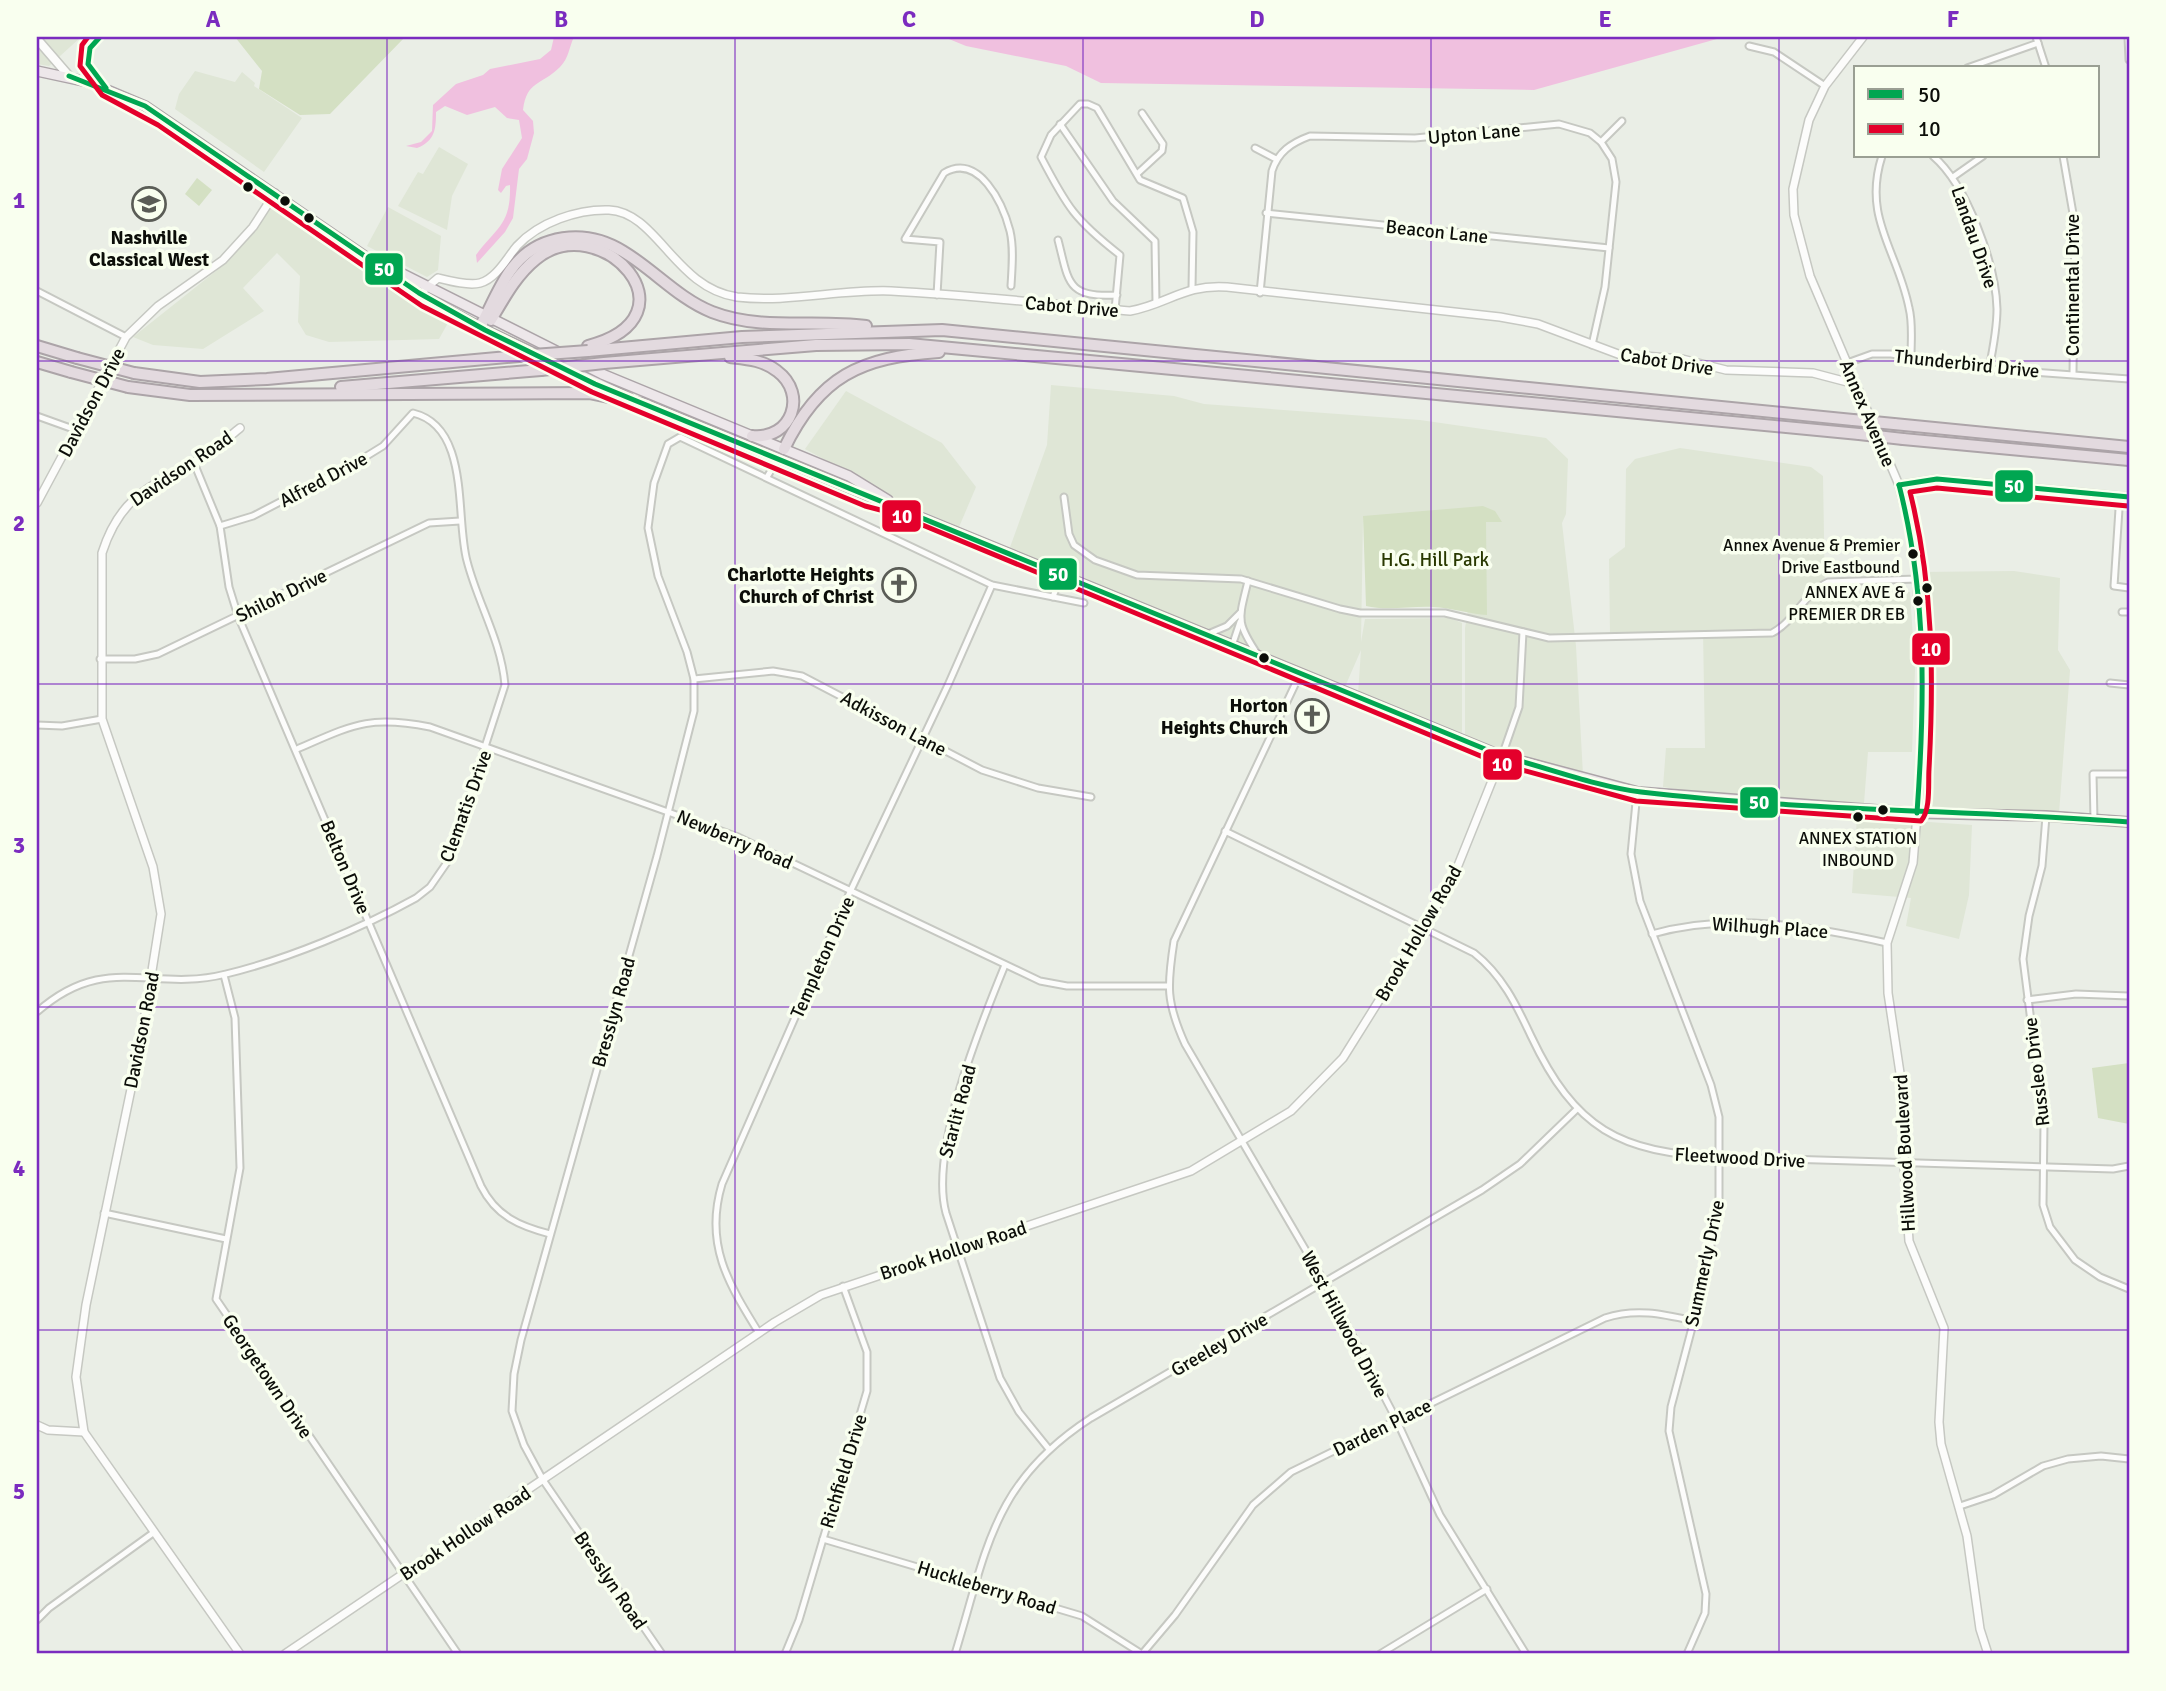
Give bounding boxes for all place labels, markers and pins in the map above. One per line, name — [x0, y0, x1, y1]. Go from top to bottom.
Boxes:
unlabelled marker — [241, 180, 255, 194]
school or university icon: Nashville Classical West — [130, 185, 168, 223]
unlabelled marker — [278, 194, 292, 208]
unlabelled marker — [302, 211, 316, 225]
place label: Nashville Classical West — [89, 226, 209, 272]
place label: Annex Avenue & Premier Drive Eastbound — [1723, 535, 1901, 578]
marker: Annex Avenue & Premier Drive Eastbound — [1906, 547, 1920, 561]
place label: Charlotte Heights Church of Christ — [727, 563, 874, 609]
church icon: Charlotte Heights Church of Christ — [880, 566, 918, 604]
unlabelled marker — [1920, 581, 1934, 595]
place label: ANNEX AVE & PREMIER DR EB — [1788, 582, 1905, 625]
marker: ANNEX AVE & PREMIER DR EB — [1911, 594, 1925, 608]
unlabelled marker — [1257, 651, 1271, 665]
place label: Horton Heights Church — [1161, 694, 1288, 740]
church icon: Horton Heights Church — [1293, 697, 1331, 735]
unlabelled marker — [1876, 803, 1890, 817]
marker: ANNEX STATION INBOUND — [1851, 810, 1865, 824]
place label: ANNEX STATION INBOUND — [1799, 828, 1917, 871]

